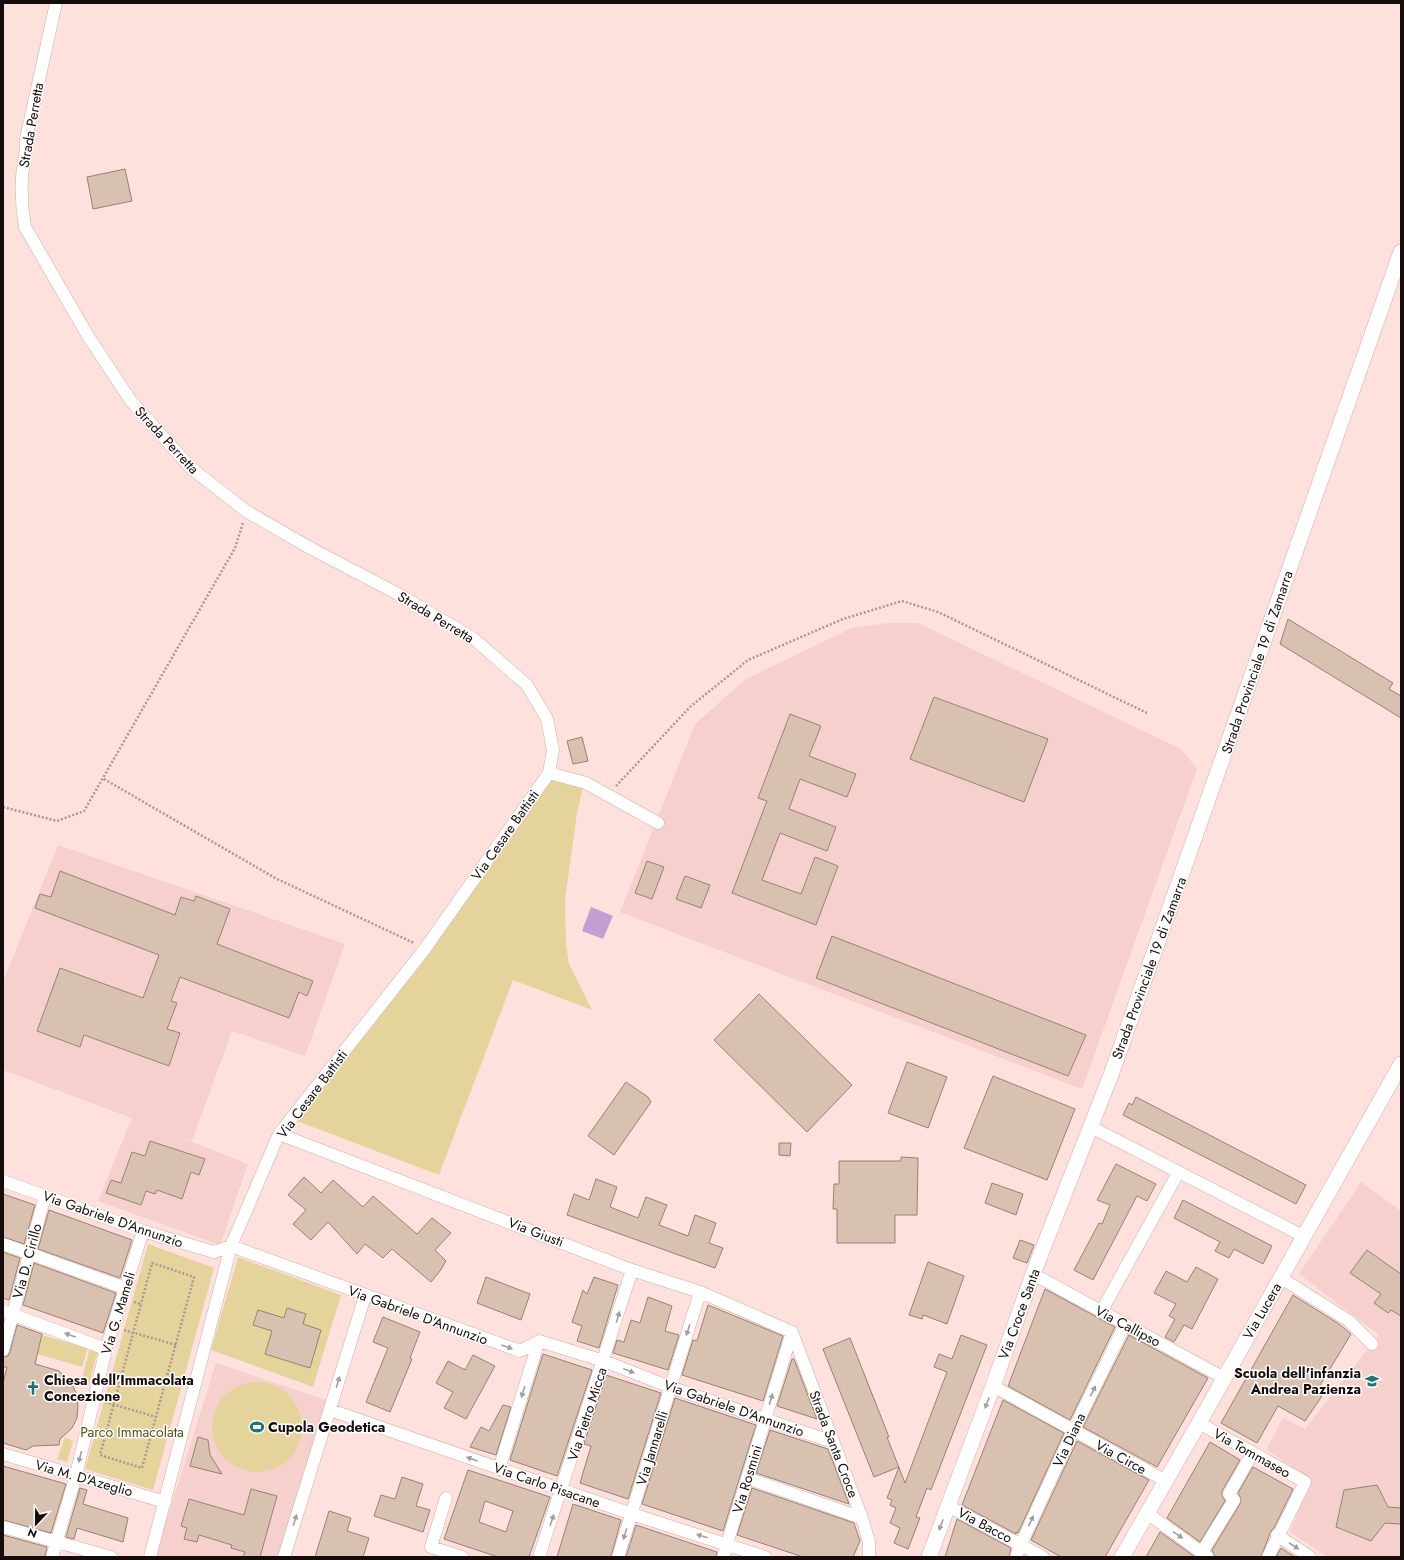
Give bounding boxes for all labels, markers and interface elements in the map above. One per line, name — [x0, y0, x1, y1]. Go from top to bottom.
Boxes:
street label: Strada Perretta — [14, 81, 48, 169]
street label: Strada Perretta — [130, 402, 204, 478]
street label: Strada Provinciale 19 di Zamarra — [1216, 568, 1298, 756]
street label: Strada Perretta — [394, 586, 478, 648]
street label: Via Cesare Battisti — [466, 786, 544, 884]
street label: Strada Provinciale 19 di Zamarra — [1107, 874, 1191, 1062]
street label: Via Cesare Battisti — [272, 1045, 352, 1143]
street label: Via Gabriele D'Annunzio — [40, 1186, 186, 1253]
street label: Via Giusti — [505, 1212, 567, 1252]
street label: Via D. Cirillo — [7, 1221, 47, 1301]
street label: Via Croce Santa — [993, 1266, 1045, 1362]
street label: Via G. Mameli — [96, 1269, 140, 1357]
street label: Via Lucera — [1238, 1279, 1286, 1343]
street label: Via Gabriele D'Annunzio — [345, 1280, 491, 1350]
street label: Via Callipso — [1092, 1300, 1165, 1352]
one-way arrow — [615, 1310, 621, 1322]
one-way arrow — [685, 1324, 691, 1336]
one-way arrow — [63, 1332, 75, 1338]
one-way arrow — [502, 1344, 514, 1350]
place label: Scuola dell'infanzia Andrea Pazienza — [1234, 1363, 1361, 1399]
street label: Via Pietro Micca — [562, 1365, 612, 1463]
one-way arrow — [624, 1368, 636, 1374]
place label: Chiesa dell'Immacolata Concezione — [44, 1370, 194, 1406]
school or university icon: Scuola dell'infanzia Andrea Pazienza — [1364, 1373, 1380, 1389]
street label: Via Gabriele D'Annunzio — [661, 1375, 807, 1442]
one-way arrow — [335, 1376, 341, 1388]
church icon: Chiesa dell'Immacolata Concezione — [25, 1380, 41, 1396]
one-way arrow — [1090, 1385, 1096, 1397]
one-way arrow — [520, 1386, 526, 1398]
street label: Strada Santa Croce — [804, 1388, 864, 1500]
one-way arrow — [768, 1393, 774, 1405]
one-way arrow — [983, 1398, 989, 1410]
street label: Via Jannarelli — [631, 1408, 673, 1488]
street label: Via Diana — [1048, 1410, 1090, 1470]
place label: Cupola Geodetica — [268, 1417, 385, 1437]
sports icon: Cupola Geodetica — [249, 1419, 265, 1435]
park label: Parco Immacolata — [80, 1422, 184, 1442]
street label: Via Tommaseo — [1210, 1423, 1295, 1483]
street label: Via Circe — [1092, 1435, 1150, 1479]
street label: Via Rosmini — [727, 1442, 767, 1516]
one-way arrow — [76, 1451, 82, 1464]
street label: Via M. D'Azeglio — [33, 1454, 136, 1502]
one-way arrow — [466, 1456, 478, 1462]
street label: Via Carlo Pisacane — [491, 1457, 603, 1513]
street label: Via Bacco — [954, 1502, 1016, 1548]
north arrow — [16, 1504, 56, 1544]
one-way arrow — [292, 1513, 298, 1525]
one-way arrow — [549, 1514, 555, 1526]
one-way arrow — [1028, 1515, 1034, 1527]
one-way arrow — [937, 1520, 943, 1532]
text: N — [25, 1524, 39, 1542]
one-way arrow — [622, 1529, 628, 1541]
one-way arrow — [1173, 1531, 1183, 1539]
one-way arrow — [695, 1533, 707, 1539]
one-way arrow — [1289, 1542, 1299, 1550]

